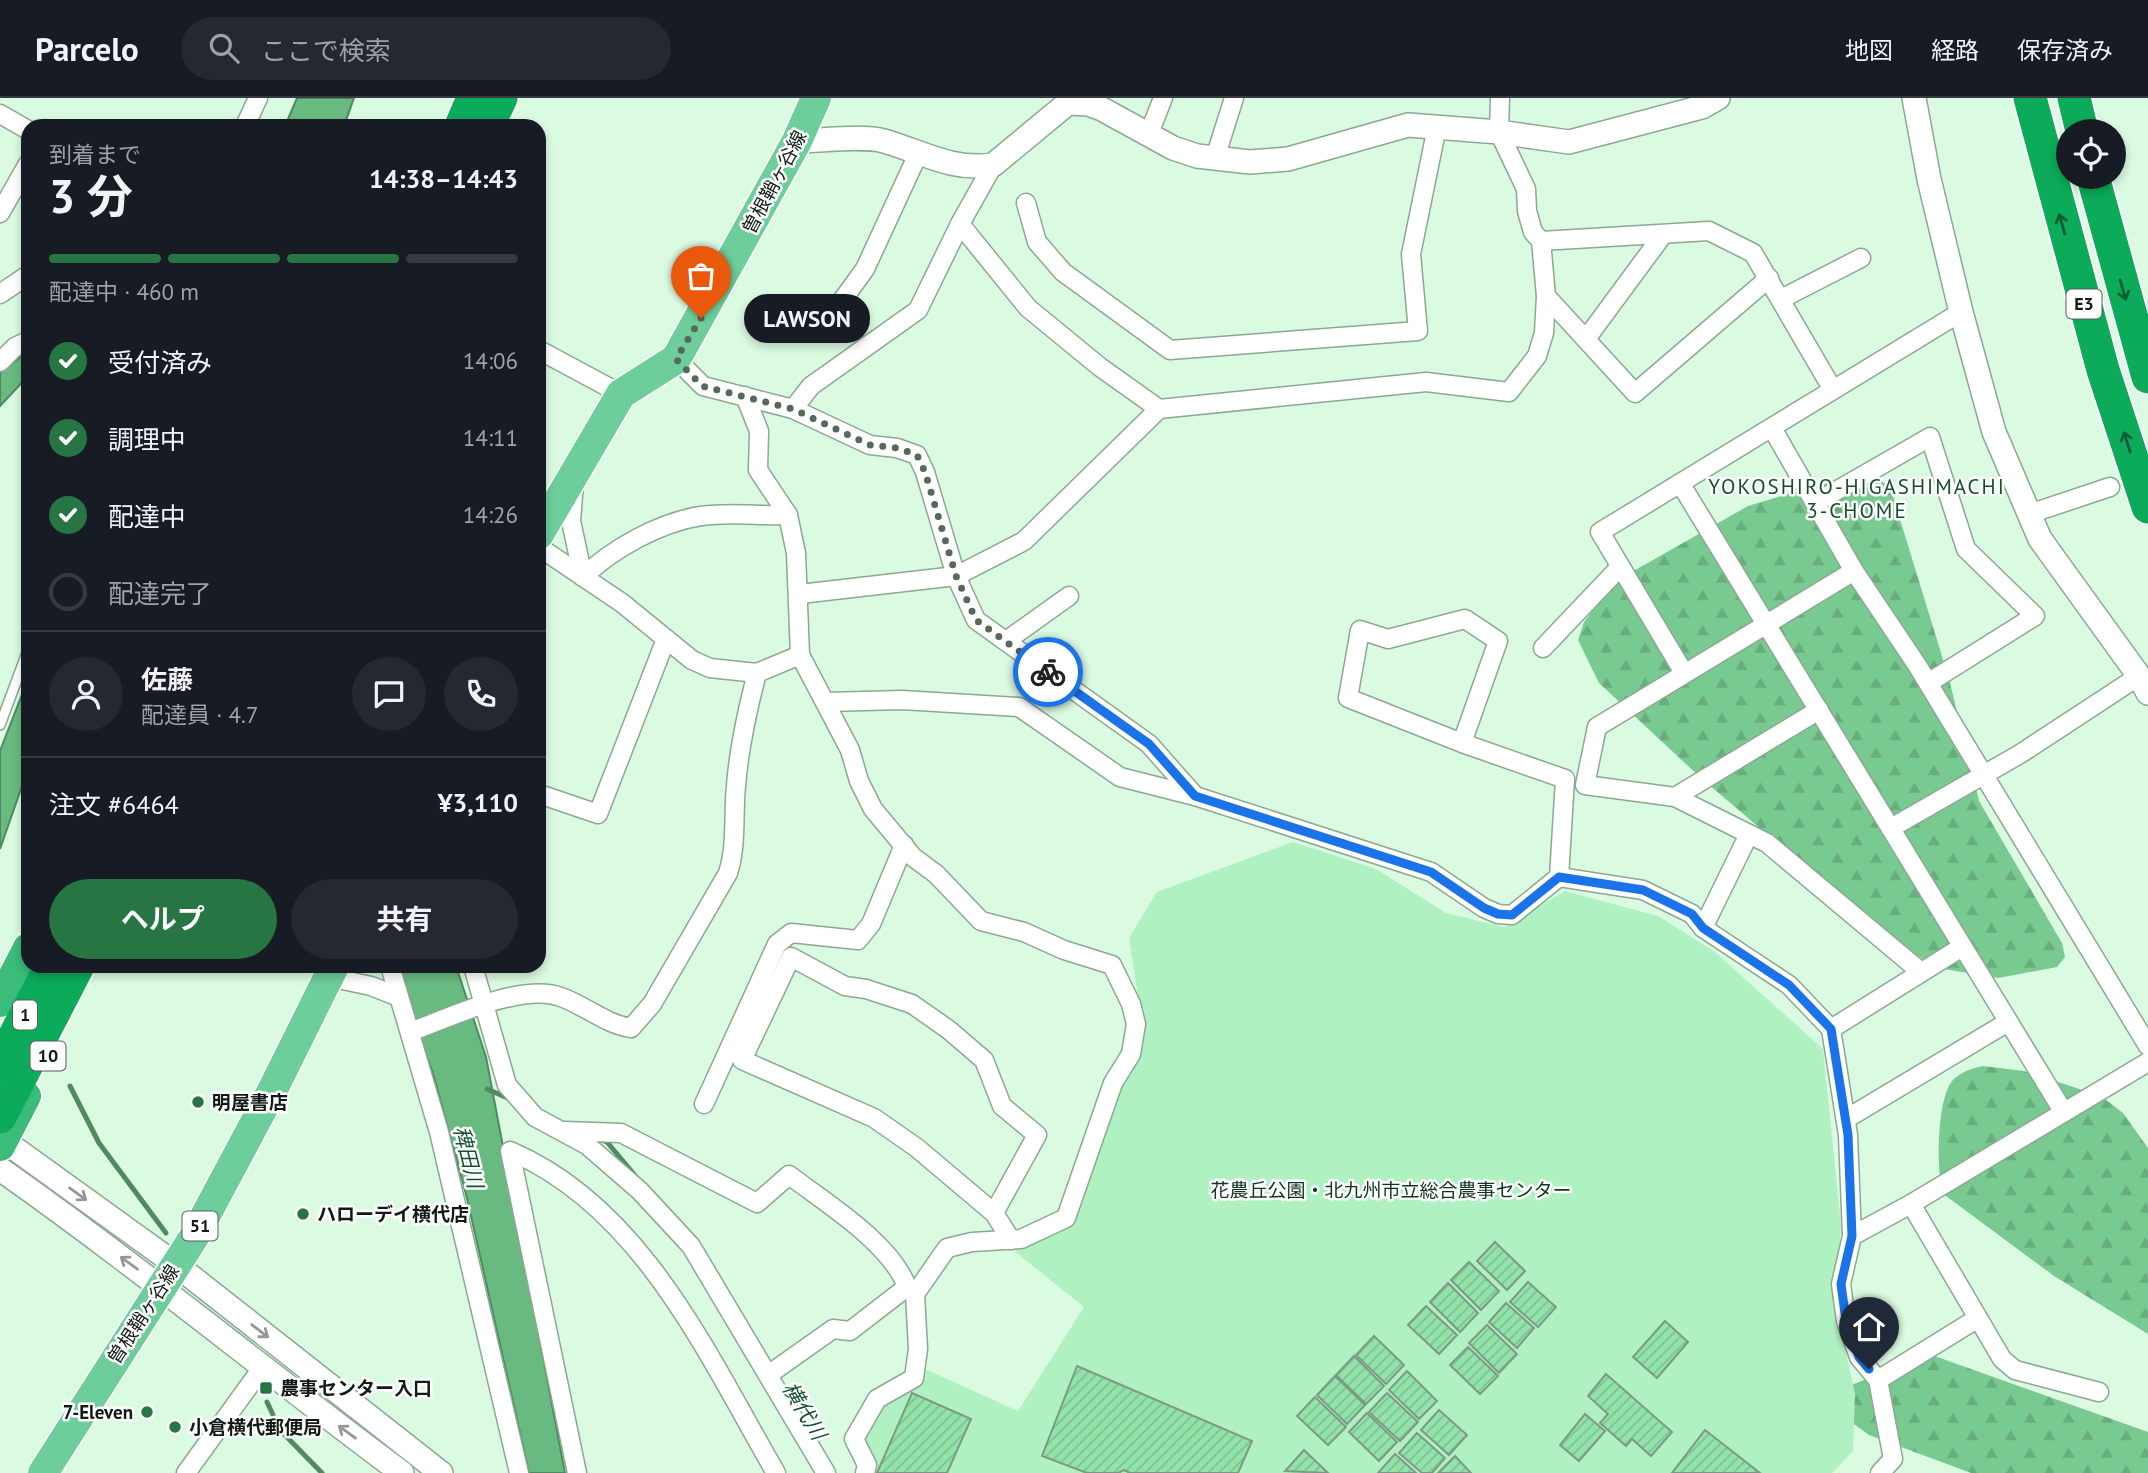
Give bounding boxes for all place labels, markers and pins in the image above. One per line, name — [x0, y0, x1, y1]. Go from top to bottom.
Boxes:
pin — [671, 246, 731, 318]
callout: LAWSON — [743, 294, 869, 342]
place label: 明屋書店 — [212, 1090, 288, 1114]
marker: 明屋書店 — [190, 1094, 206, 1110]
place label: ハローデイ横代店 — [317, 1202, 469, 1226]
marker: ハローデイ横代店 — [295, 1206, 311, 1222]
pin — [1839, 1297, 1899, 1369]
place label: 農事センター入口 — [280, 1376, 432, 1400]
marker: 農事センター入口 — [258, 1380, 274, 1396]
place label: 7-Eleven — [63, 1400, 133, 1424]
marker: 7-Eleven — [139, 1404, 155, 1420]
place label: 小倉横代郵便局 — [189, 1415, 322, 1439]
marker: 小倉横代郵便局 — [167, 1419, 183, 1435]

